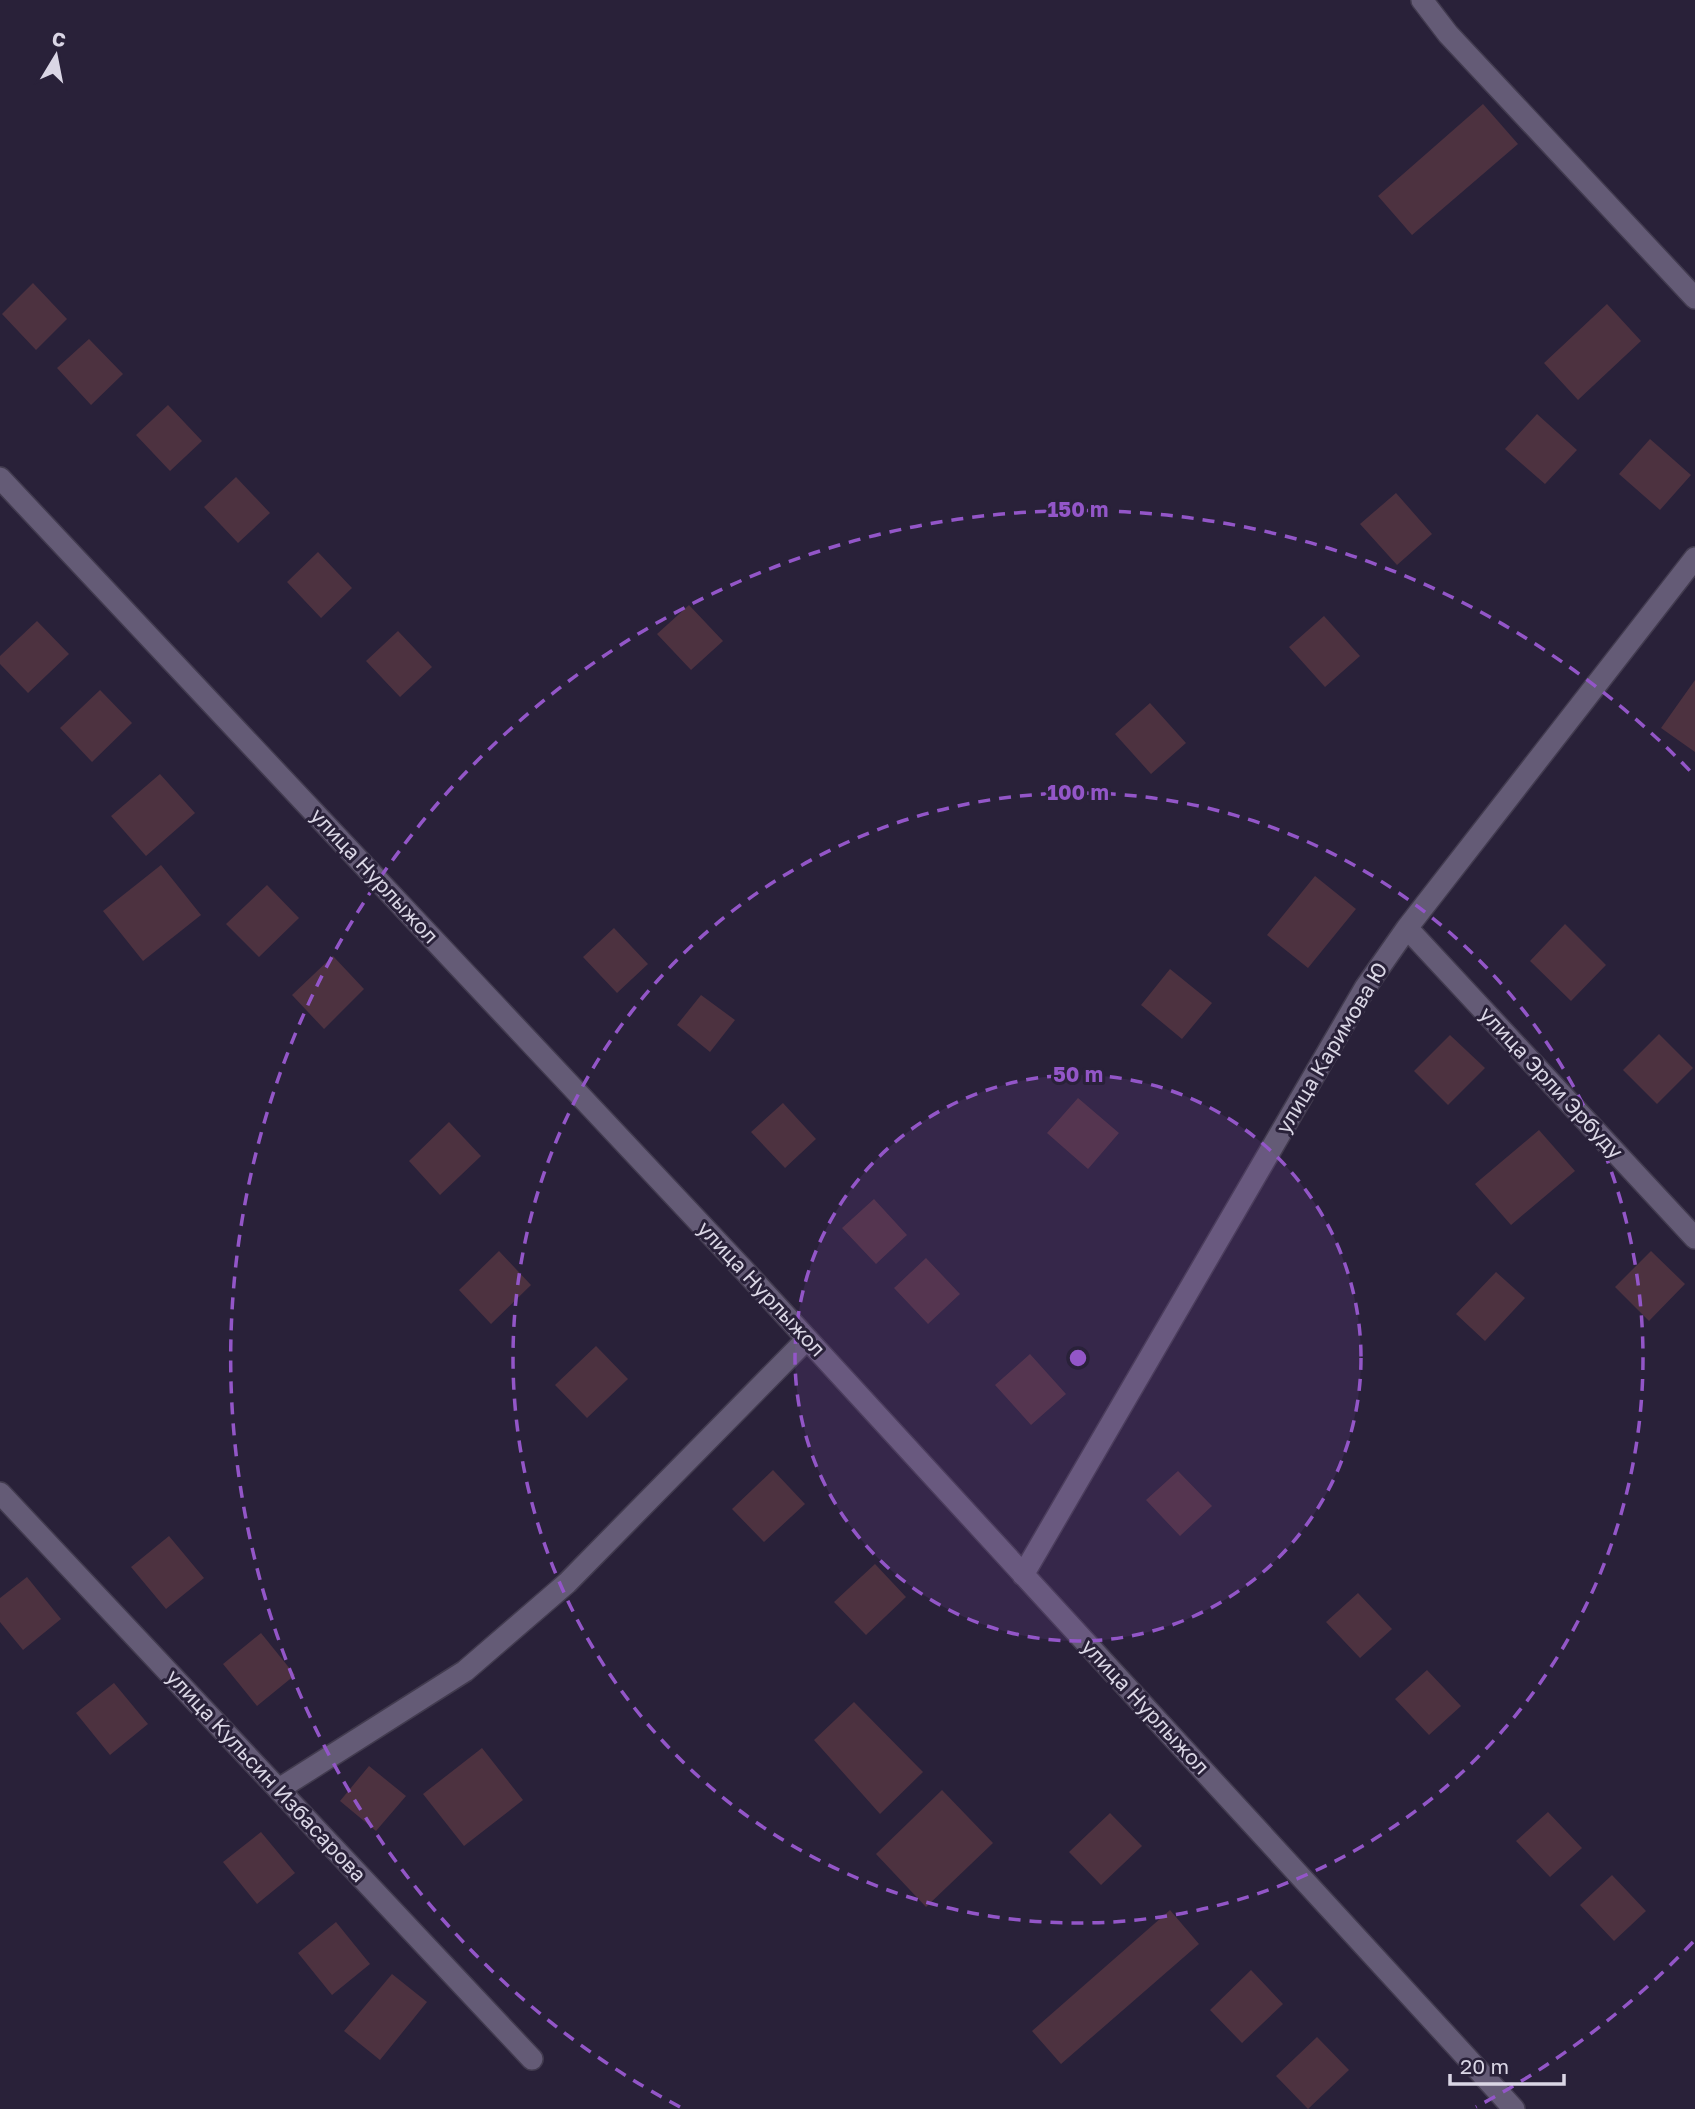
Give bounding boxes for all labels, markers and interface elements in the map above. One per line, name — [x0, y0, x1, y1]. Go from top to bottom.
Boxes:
north arrow — [21, 21, 91, 91]
text: С — [50, 26, 68, 51]
text: 150 m — [1048, 496, 1108, 522]
text: 100 m — [1047, 779, 1109, 805]
street label: улица Нурлыжол — [305, 802, 444, 948]
street label: улица Каримова Ю — [1270, 957, 1393, 1138]
street label: улица Эрли Эрбуду — [1474, 1001, 1629, 1164]
text: 50 m — [1053, 1061, 1103, 1087]
street label: улица Нурлыжол — [692, 1215, 831, 1361]
centre of rings — [1066, 1346, 1090, 1370]
street label: улица Нурлыжол — [1076, 1633, 1215, 1779]
street label: улица Кульсин Избасарова — [161, 1663, 372, 1887]
scale bar — [1450, 2042, 1564, 2086]
text: 20 m — [1460, 2053, 1509, 2079]

